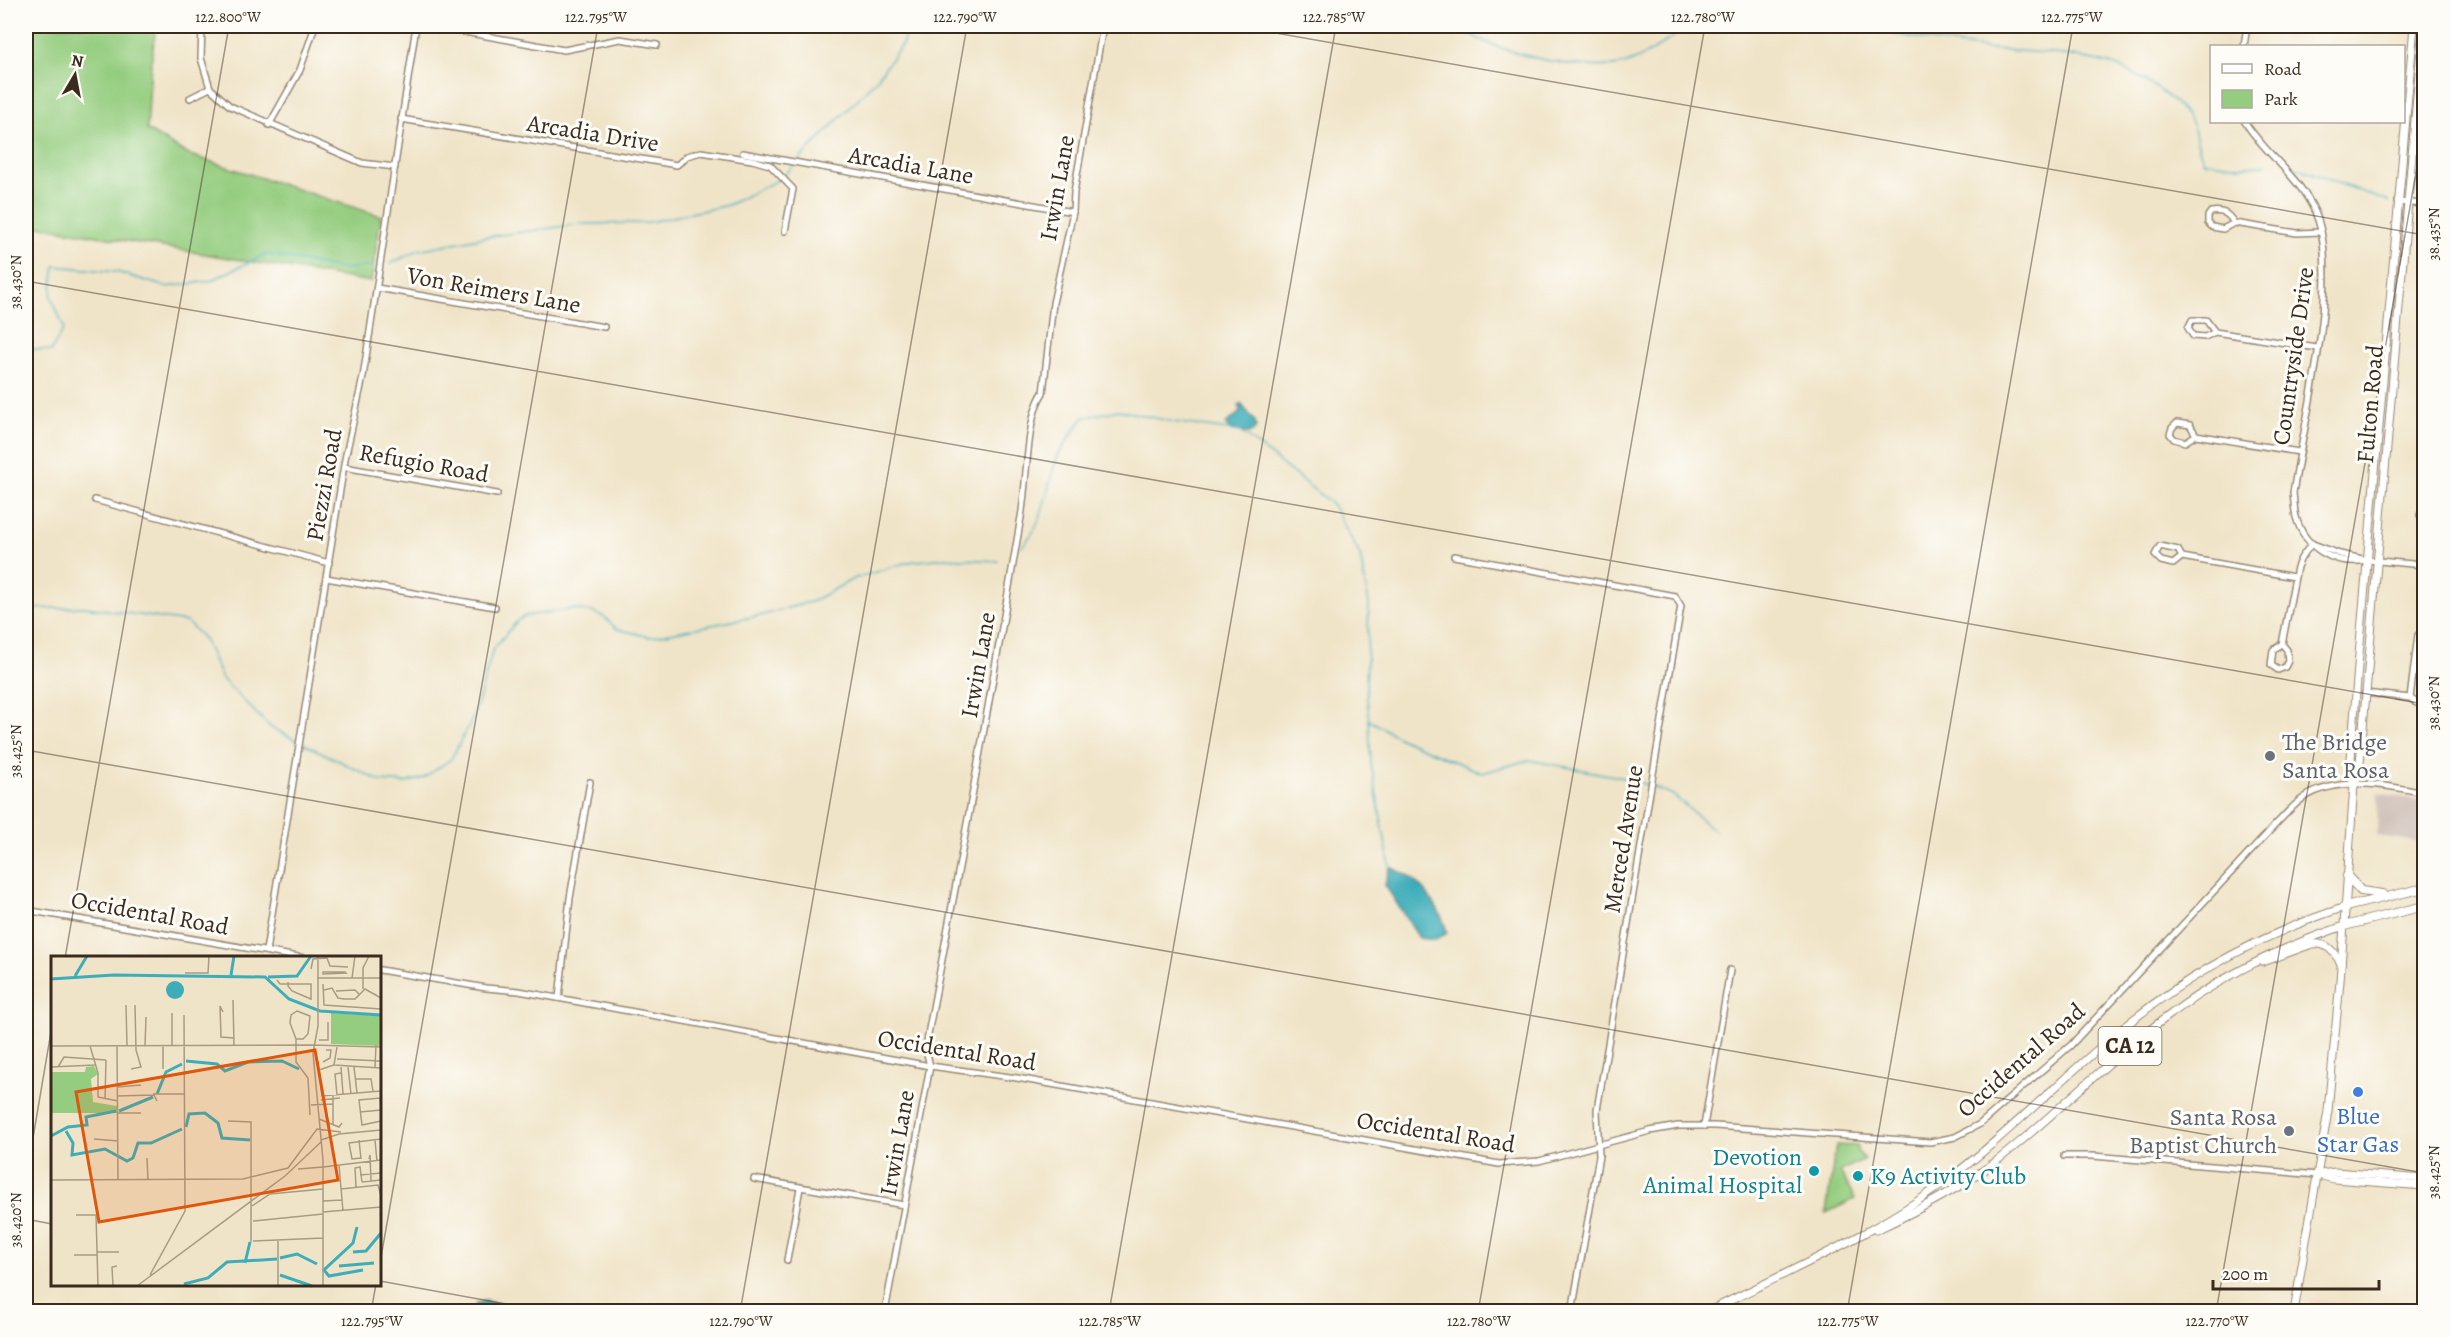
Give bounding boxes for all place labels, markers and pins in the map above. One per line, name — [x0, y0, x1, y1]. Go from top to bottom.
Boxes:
place label: The Bridge Santa Rosa — [2282, 726, 2390, 786]
marker: The Bridge Santa Rosa — [2263, 749, 2277, 763]
marker: Blue Star Gas — [2351, 1085, 2365, 1099]
place label: Blue Star Gas — [2317, 1100, 2399, 1160]
place label: Santa Rosa Baptist Church — [2129, 1101, 2278, 1161]
marker: Santa Rosa Baptist Church — [2282, 1124, 2296, 1138]
place label: Devotion Animal Hospital — [1642, 1141, 1802, 1201]
place label: K9 Activity Club — [1870, 1160, 2026, 1192]
marker: Devotion Animal Hospital — [1807, 1164, 1821, 1178]
marker: K9 Activity Club — [1851, 1169, 1865, 1183]

